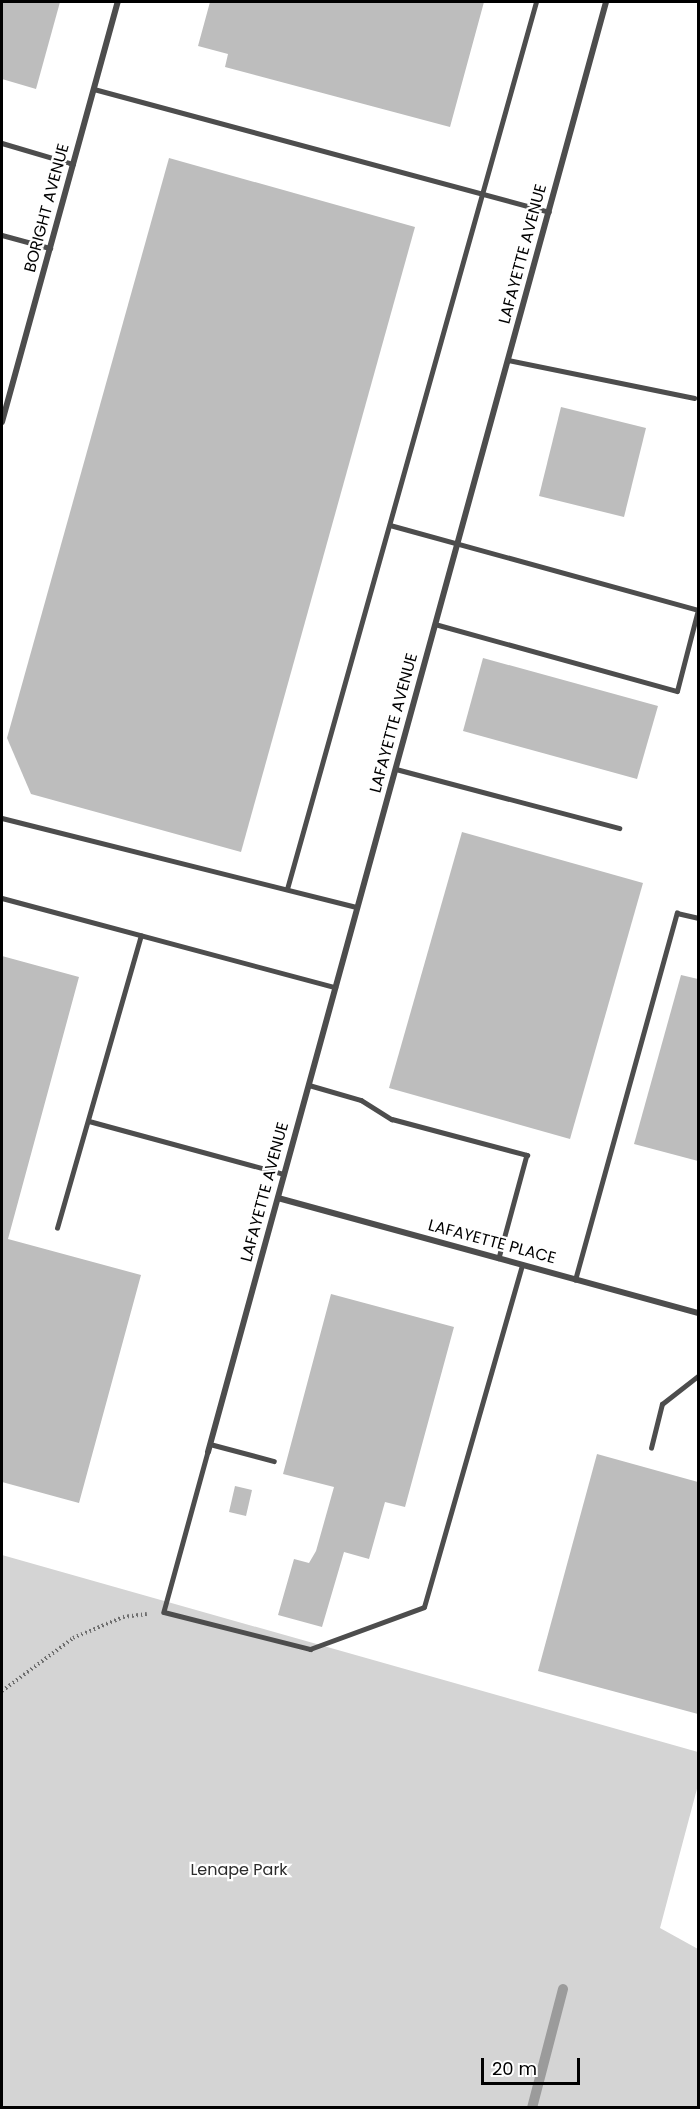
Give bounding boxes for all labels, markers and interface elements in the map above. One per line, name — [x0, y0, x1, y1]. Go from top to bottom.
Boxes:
street label: BORIGHT AVENUE — [21, 141, 73, 275]
street label: LAFAYETTE AVENUE — [495, 182, 551, 326]
street label: LAFAYETTE AVENUE — [366, 651, 422, 795]
street label: LAFAYETTE AVENUE — [237, 1120, 293, 1264]
street label: LAFAYETTE PLACE — [426, 1216, 558, 1268]
park label: Lenape Park — [190, 1860, 288, 1880]
scale bar — [484, 2046, 583, 2084]
text: 20 m — [492, 2056, 537, 2081]

